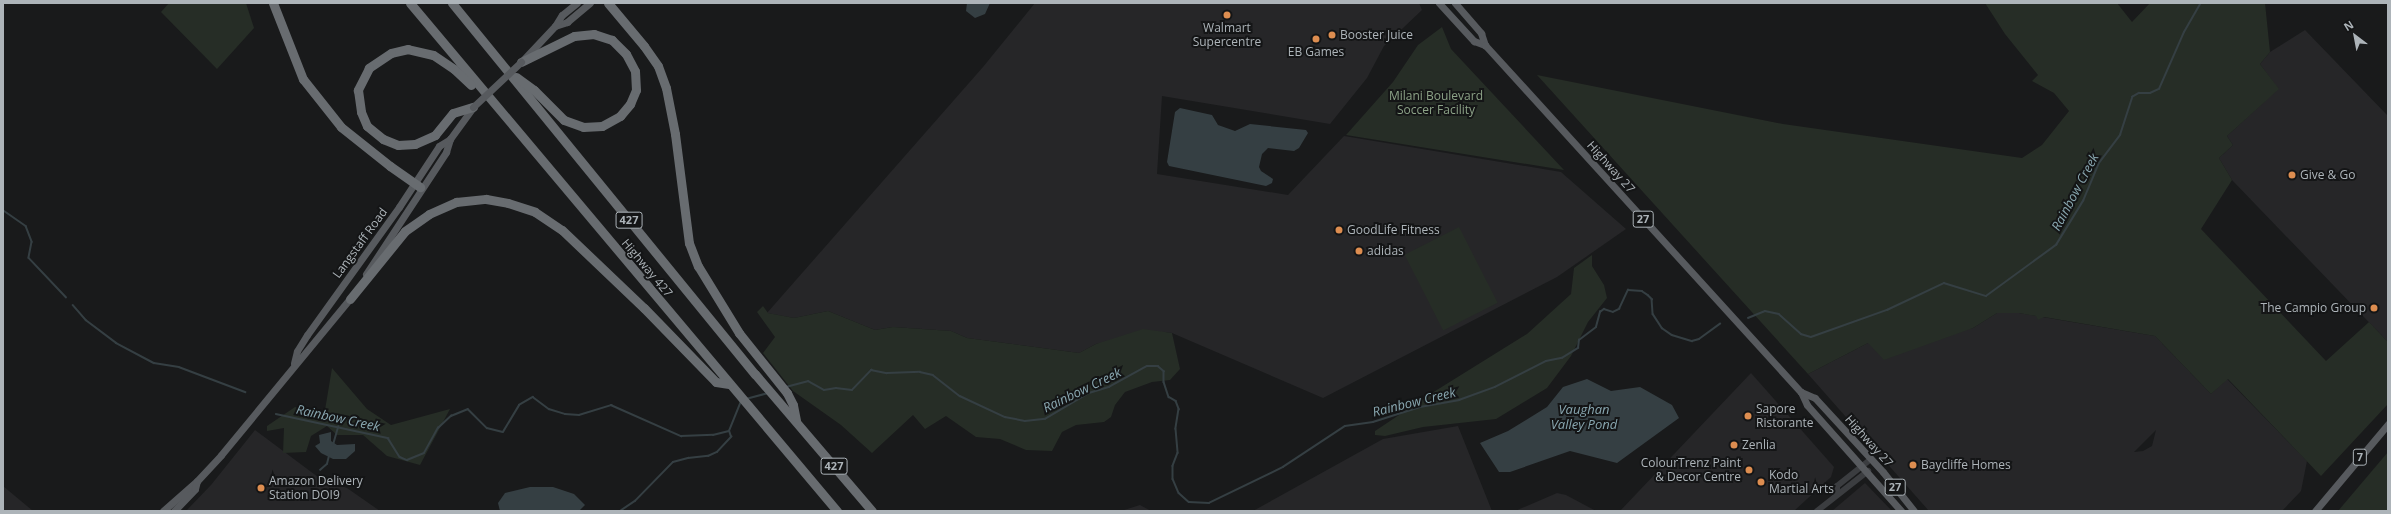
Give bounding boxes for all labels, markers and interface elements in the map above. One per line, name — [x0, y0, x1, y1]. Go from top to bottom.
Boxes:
marker: Walmart Supercentre — [1222, 10, 1232, 20]
north arrow — [2335, 16, 2375, 56]
text: N — [2341, 17, 2356, 34]
place label: Walmart Supercentre — [1193, 21, 1261, 49]
place label: Booster Juice — [1340, 28, 1413, 42]
marker: Booster Juice — [1327, 30, 1337, 40]
marker: EB Games — [1311, 34, 1321, 44]
place label: EB Games — [1288, 45, 1344, 59]
park label: Milani Boulevard Soccer Facility — [1389, 89, 1483, 117]
street label: Highway 27 — [1584, 138, 1638, 196]
water label: Rainbow Creek — [2048, 151, 2102, 233]
place label: Give & Go — [2300, 168, 2355, 182]
marker: Give & Go — [2287, 170, 2297, 180]
street label: Langstaff Road — [330, 205, 390, 281]
road number: 27 — [1632, 210, 1654, 228]
road number: 427 — [615, 211, 643, 229]
place label: GoodLife Fitness — [1347, 223, 1440, 237]
marker: GoodLife Fitness — [1334, 225, 1344, 235]
street label: Highway 427 — [619, 236, 675, 300]
place label: adidas — [1367, 244, 1404, 258]
marker: adidas — [1354, 246, 1364, 256]
place label: The Campio Group — [2261, 301, 2366, 315]
marker: The Campio Group — [2369, 303, 2379, 313]
water label: Rainbow Creek — [1040, 364, 1124, 416]
water label: Rainbow Creek — [1371, 384, 1457, 420]
water label: Rainbow Creek — [295, 402, 381, 434]
water label: Vaughan Valley Pond — [1551, 402, 1617, 433]
place label: Sapore Ristorante — [1756, 402, 1814, 430]
marker: Sapore Ristorante — [1743, 411, 1753, 421]
street label: Highway 27 — [1842, 412, 1896, 470]
place label: Zenlia — [1742, 438, 1776, 452]
marker: Zenlia — [1729, 440, 1739, 450]
road number: 7 — [2352, 448, 2368, 466]
place label: ColourTrenz Paint & Decor Centre — [1641, 456, 1741, 484]
road number: 427 — [820, 457, 848, 475]
place label: Baycliffe Homes — [1921, 458, 2011, 472]
marker: Baycliffe Homes — [1908, 460, 1918, 470]
marker: ColourTrenz Paint & Decor Centre — [1744, 465, 1754, 475]
place label: Kodo Martial Arts — [1769, 468, 1834, 496]
place label: Amazon Delivery Station DOI9 — [269, 474, 363, 502]
marker: Kodo Martial Arts — [1756, 477, 1766, 487]
road number: 27 — [1884, 478, 1906, 496]
marker: Amazon Delivery Station DOI9 — [256, 483, 266, 493]

